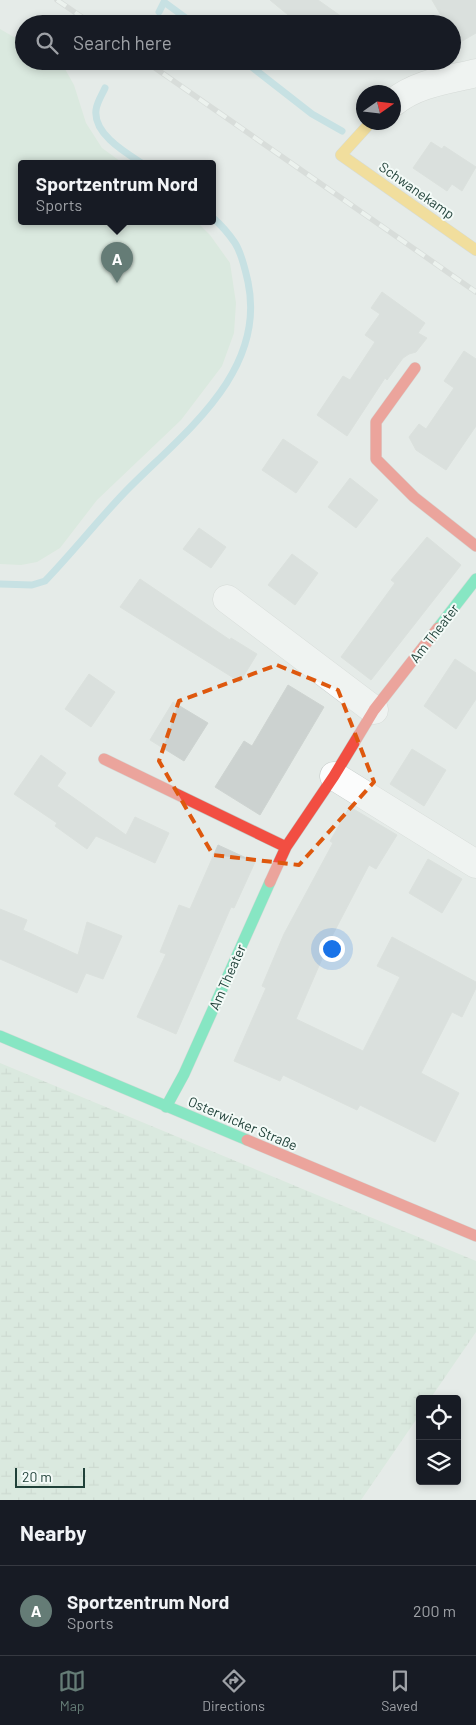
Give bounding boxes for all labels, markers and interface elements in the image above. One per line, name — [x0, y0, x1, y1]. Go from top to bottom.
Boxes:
search box — [15, 15, 461, 70]
icon: search — [33, 29, 61, 57]
text: Search here — [73, 31, 172, 54]
north arrow — [356, 85, 401, 130]
street label: Schwanekamp — [376, 158, 458, 222]
popup — [18, 160, 216, 225]
text: Sportzentrum Nord — [36, 172, 198, 195]
text: Sports — [36, 195, 82, 214]
pin: A — [101, 242, 133, 283]
street label: Am Theater — [406, 600, 462, 666]
your location — [319, 936, 345, 962]
street label: Am Theater — [205, 941, 249, 1013]
street label: Osterwicker Straße — [186, 1092, 300, 1154]
map controls — [416, 1395, 461, 1485]
button: locate — [416, 1395, 461, 1440]
button: layers — [416, 1440, 461, 1485]
scale bar — [15, 1465, 85, 1488]
text: 20 m — [22, 1468, 52, 1485]
text: Nearby — [20, 1520, 86, 1545]
text: Sportzentrum Nord — [67, 1590, 229, 1613]
text: A — [31, 1601, 41, 1620]
text: 200 m — [413, 1601, 456, 1620]
text: Sports — [67, 1613, 113, 1632]
tab: Map — [58, 1667, 86, 1714]
tab: Directions — [202, 1667, 265, 1714]
tab: Saved — [381, 1667, 418, 1714]

